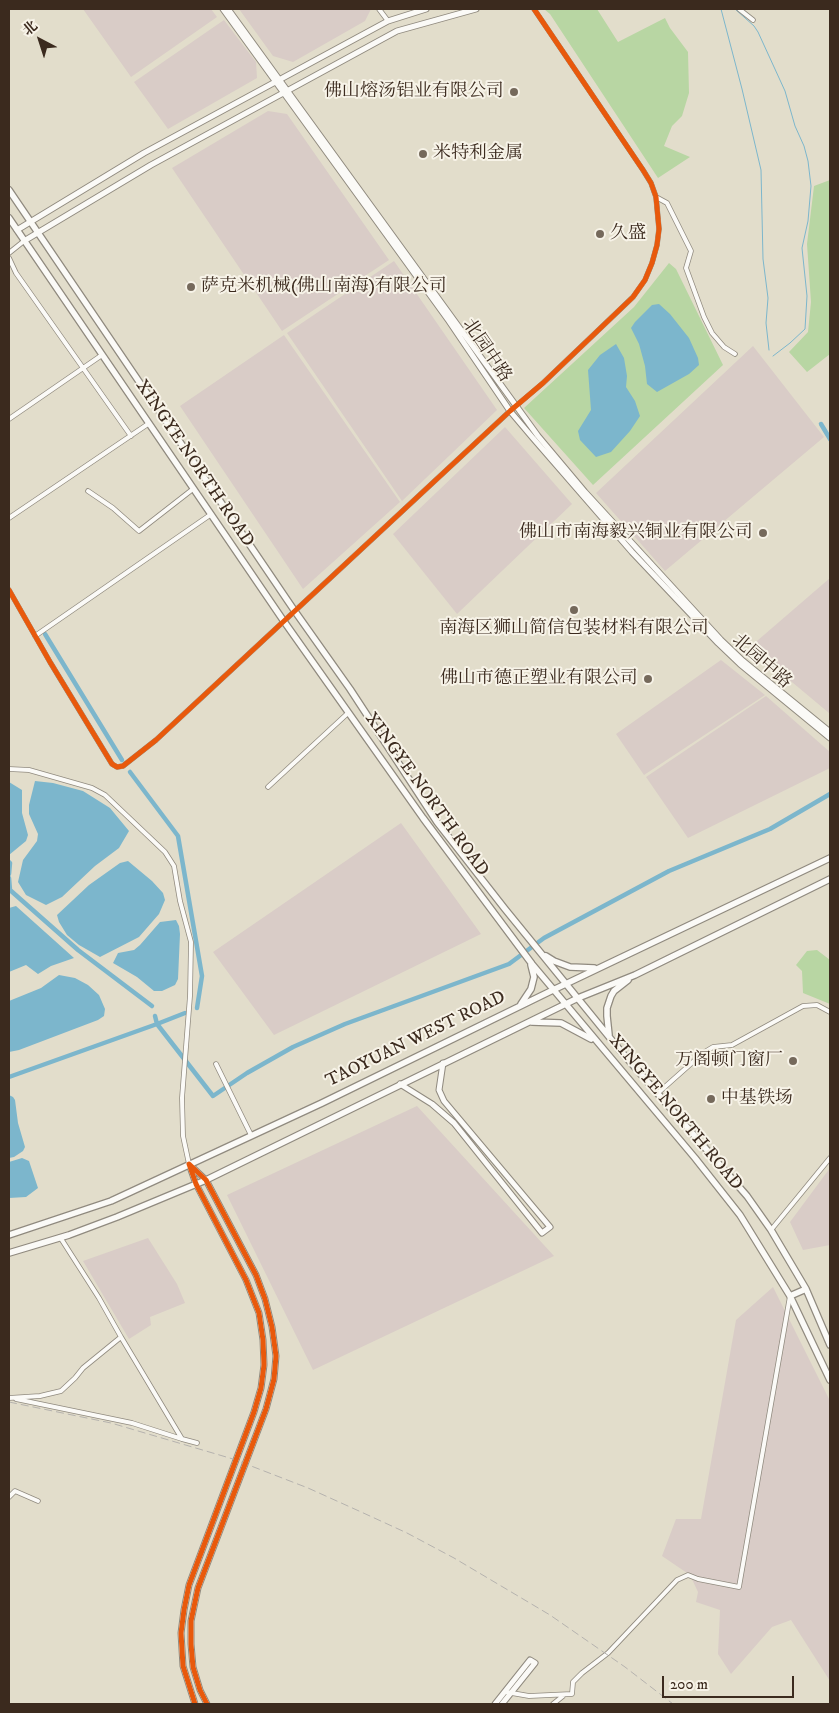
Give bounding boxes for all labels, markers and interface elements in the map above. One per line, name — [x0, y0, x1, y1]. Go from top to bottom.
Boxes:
north arrow — [15, 15, 65, 65]
text: 北 — [19, 17, 42, 40]
place label: 佛山熔汤铝业有限公司 — [324, 81, 504, 103]
marker: 佛山熔汤铝业有限公司 — [508, 86, 520, 98]
place label: 米特利金属 — [433, 143, 523, 165]
marker: 米特利金属 — [417, 148, 429, 160]
place label: 久盛 — [610, 223, 646, 245]
marker: 久盛 — [594, 228, 606, 240]
place label: 萨克米机械(佛山南海)有限公司 — [201, 276, 447, 298]
marker: 萨克米机械(佛山南海)有限公司 — [185, 281, 197, 293]
street label: 北园中路 — [457, 315, 515, 387]
street label: XINGYE NORTH ROAD — [130, 376, 258, 552]
place label: 佛山市南海毅兴铜业有限公司 — [519, 522, 753, 544]
marker: 佛山市南海毅兴铜业有限公司 — [757, 527, 769, 539]
marker: 南海区狮山简信包装材料有限公司 — [568, 604, 580, 616]
place label: 南海区狮山简信包装材料有限公司 — [439, 618, 709, 640]
street label: 北园中路 — [727, 630, 795, 694]
place label: 佛山市德正塑业有限公司 — [440, 668, 638, 690]
marker: 佛山市德正塑业有限公司 — [642, 673, 654, 685]
street label: XINGYE NORTH ROAD — [359, 709, 493, 881]
street label: TAOYUAN WEST ROAD — [323, 987, 509, 1093]
street label: XINGYE NORTH ROAD — [603, 1031, 747, 1195]
place label: 万阁顿门窗厂 — [675, 1050, 783, 1072]
marker: 万阁顿门窗厂 — [787, 1055, 799, 1067]
place label: 中基铁场 — [721, 1088, 793, 1110]
marker: 中基铁场 — [705, 1093, 717, 1105]
scale bar — [664, 1666, 796, 1698]
text: 200 m — [670, 1675, 708, 1694]

